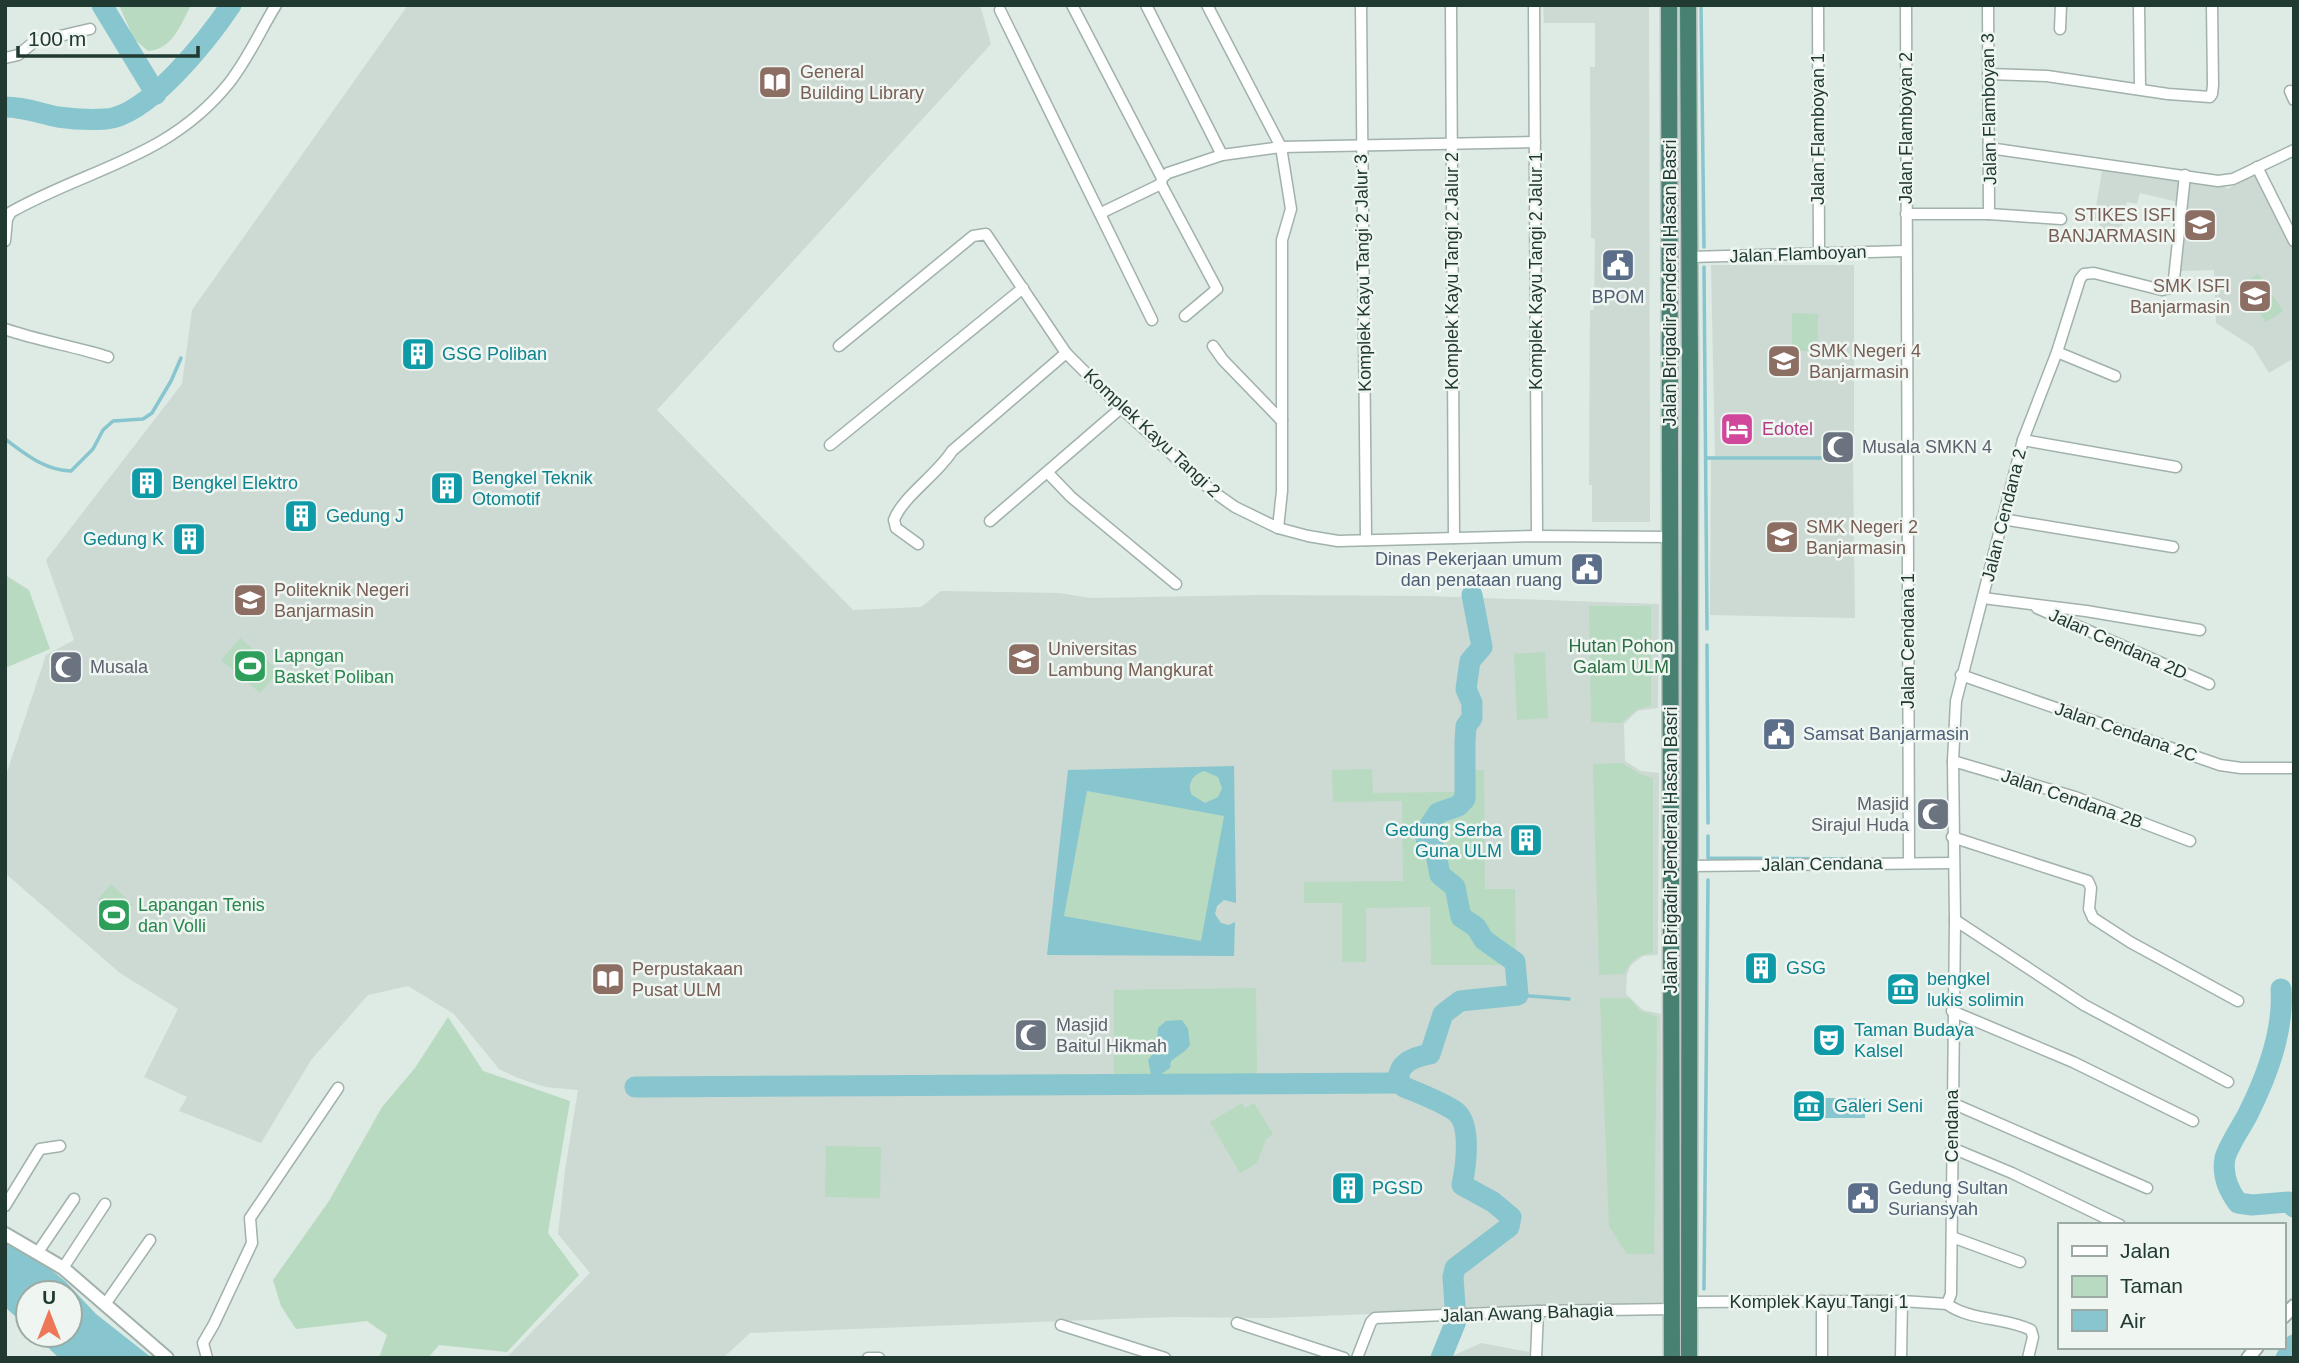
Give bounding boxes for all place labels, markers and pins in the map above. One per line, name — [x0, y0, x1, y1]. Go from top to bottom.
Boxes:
place label: General Building Library — [800, 62, 924, 103]
library icon: General Building Library — [756, 63, 794, 101]
place label: STIKES ISFI BANJARMASIN — [2048, 205, 2176, 246]
school or university icon: STIKES ISFI BANJARMASIN — [2181, 206, 2219, 244]
public building icon: BPOM — [1599, 246, 1637, 284]
place label: SMK ISFI Banjarmasin — [2130, 276, 2230, 317]
school or university icon: SMK ISFI Banjarmasin — [2236, 277, 2274, 315]
place label: BPOM — [1591, 287, 1645, 307]
building icon: GSG Poliban — [399, 335, 437, 373]
place label: SMK Negeri 4 Banjarmasin — [1809, 341, 1921, 382]
school or university icon: SMK Negeri 4 Banjarmasin — [1765, 342, 1803, 380]
place label: GSG Poliban — [442, 344, 547, 364]
hotel icon: Edotel — [1718, 410, 1756, 448]
place label: Edotel — [1762, 419, 1813, 439]
mosque icon: Musala SMKN 4 — [1819, 428, 1857, 466]
place label: Musala SMKN 4 — [1862, 437, 1992, 457]
building icon: Bengkel Elektro — [128, 464, 166, 502]
place label: Bengkel Teknik Otomotif — [472, 468, 594, 509]
building icon: Bengkel Teknik Otomotif — [428, 469, 466, 507]
place label: Bengkel Elektro — [172, 473, 298, 493]
building icon: Gedung J — [282, 497, 320, 535]
place label: Gedung J — [326, 506, 404, 526]
place label: SMK Negeri 2 Banjarmasin — [1806, 517, 1918, 558]
school or university icon: SMK Negeri 2 Banjarmasin — [1763, 518, 1801, 556]
building icon: Gedung K — [170, 520, 208, 558]
place label: Gedung K — [83, 529, 164, 549]
place label: Dinas Pekerjaan umum dan penataan ruang — [1375, 549, 1562, 590]
public building icon: Dinas Pekerjaan umum dan penataan ruang — [1568, 550, 1606, 588]
place label: Politeknik Negeri Banjarmasin — [274, 580, 409, 621]
school or university icon: Politeknik Negeri Banjarmasin — [231, 581, 269, 619]
place label: Universitas Lambung Mangkurat — [1048, 639, 1213, 680]
school or university icon: Universitas Lambung Mangkurat — [1005, 640, 1043, 678]
place label: Lapngan Basket Poliban — [274, 646, 394, 687]
sports icon: Lapngan Basket Poliban — [231, 647, 269, 685]
mosque icon: Musala — [47, 648, 85, 686]
place label: Musala — [90, 657, 149, 677]
public building icon: Samsat Banjarmasin — [1760, 715, 1798, 753]
place label: Samsat Banjarmasin — [1803, 724, 1969, 744]
place label: Masjid Sirajul Huda — [1811, 794, 1910, 835]
mosque icon: Masjid Sirajul Huda — [1914, 795, 1952, 833]
place label: Gedung Serba Guna ULM — [1385, 820, 1503, 861]
building icon: Gedung Serba Guna ULM — [1507, 821, 1545, 859]
place label: Lapangan Tenis dan Volli — [138, 895, 265, 936]
sports icon: Lapangan Tenis dan Volli — [95, 896, 133, 934]
building icon: GSG — [1742, 949, 1780, 987]
place label: GSG — [1786, 958, 1826, 978]
place label: Perpustakaan Pusat ULM — [632, 959, 743, 1000]
library icon: Perpustakaan Pusat ULM — [589, 960, 627, 998]
place label: bengkel lukis solimin — [1927, 969, 2024, 1010]
museum icon: bengkel lukis solimin — [1884, 970, 1922, 1008]
place label: Masjid Baitul Hikmah — [1056, 1015, 1167, 1056]
mosque icon: Masjid Baitul Hikmah — [1012, 1016, 1050, 1054]
place label: Taman Budaya Kalsel — [1854, 1020, 1975, 1061]
theatre icon: Taman Budaya Kalsel — [1810, 1021, 1848, 1059]
museum icon: Galeri Seni — [1790, 1087, 1828, 1125]
place label: Galeri Seni — [1834, 1096, 1923, 1116]
building icon: PGSD — [1329, 1169, 1367, 1207]
place label: PGSD — [1372, 1178, 1423, 1198]
place label: Gedung Sultan Suriansyah — [1888, 1178, 2008, 1219]
public building icon: Gedung Sultan Suriansyah — [1844, 1179, 1882, 1217]

